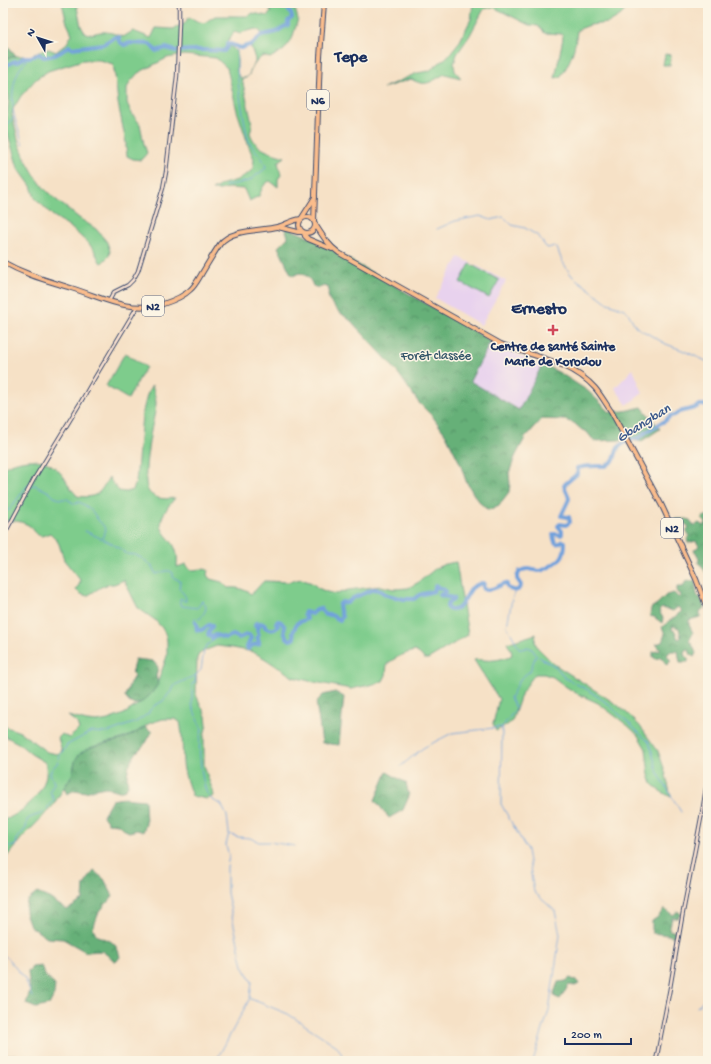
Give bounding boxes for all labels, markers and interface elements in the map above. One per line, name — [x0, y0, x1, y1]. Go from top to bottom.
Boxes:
north arrow — [18, 18, 58, 58]
text: N — [25, 26, 39, 40]
district label: Tepe — [333, 48, 368, 68]
road number: N6 — [307, 90, 329, 110]
road number: N2 — [142, 296, 164, 316]
district label: Ernesto — [511, 300, 567, 320]
marker: Centre de santé Sainte Marie de Korodou — [547, 324, 559, 336]
place label: Centre de santé Sainte Marie de Korodou — [490, 340, 617, 370]
park label: Forêt classée — [400, 349, 472, 364]
water label: Gbangban — [614, 401, 675, 447]
road number: N2 — [661, 518, 683, 538]
scale bar — [565, 1020, 631, 1046]
text: 200 m — [571, 1029, 602, 1043]

